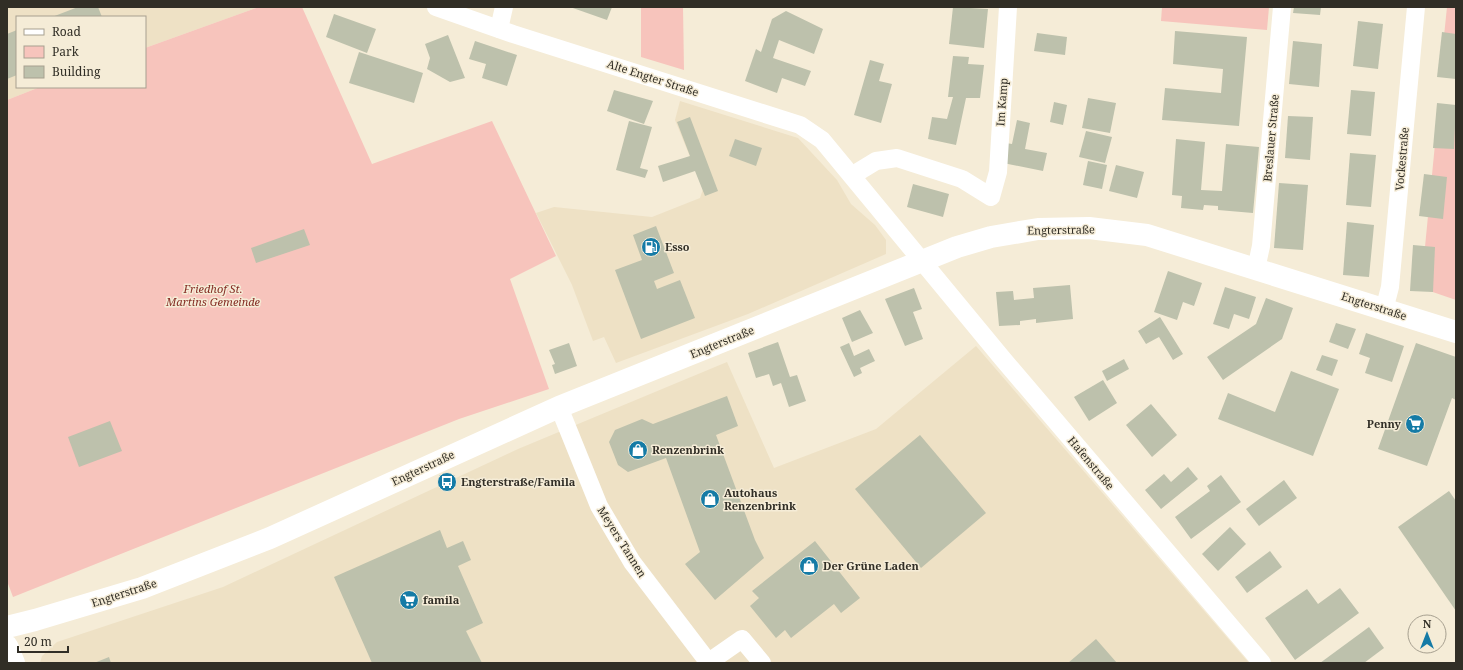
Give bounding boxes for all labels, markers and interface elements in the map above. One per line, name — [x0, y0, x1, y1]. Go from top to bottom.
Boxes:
legend — [16, 16, 146, 88]
text: Road — [52, 23, 82, 40]
text: Park — [52, 43, 80, 60]
street label: Alte Engter Straße — [605, 56, 701, 99]
text: Building — [52, 63, 101, 80]
street label: Im Kamp — [992, 77, 1011, 127]
street label: Breslauer Straße — [1259, 93, 1282, 182]
street label: Vockestraße — [1391, 127, 1412, 191]
street label: Engterstraße — [1027, 221, 1095, 238]
fuel station icon: Esso — [640, 236, 662, 258]
place label: Esso — [665, 239, 690, 254]
park label: Friedhof St. Martins Gemeinde — [165, 281, 261, 309]
street label: Engterstraße — [1340, 288, 1409, 323]
street label: Engterstraße — [688, 322, 756, 361]
supermarket icon: Penny — [1404, 413, 1426, 435]
place label: Penny — [1367, 416, 1402, 431]
street label: Hafenstraße — [1065, 433, 1118, 492]
shop icon: Renzenbrink — [627, 439, 649, 461]
place label: Renzenbrink — [652, 442, 724, 457]
street label: Engterstraße — [389, 446, 457, 489]
bus stop icon: Engterstraße/Famila — [436, 471, 458, 493]
place label: Engterstraße/Famila — [461, 474, 576, 489]
place label: Autohaus Renzenbrink — [724, 485, 796, 513]
shop icon: Autohaus Renzenbrink — [699, 488, 721, 510]
street label: Meyers Tannen — [595, 503, 650, 580]
shop icon: Der Grüne Laden — [798, 555, 820, 577]
place label: Der Grüne Laden — [823, 558, 920, 573]
street label: Engterstraße — [89, 575, 159, 610]
supermarket icon: famila — [398, 589, 420, 611]
place label: famila — [423, 592, 460, 607]
north arrow — [1407, 614, 1447, 654]
text: N — [1423, 616, 1432, 631]
scale bar — [18, 628, 68, 654]
text: 20 m — [24, 633, 52, 650]

